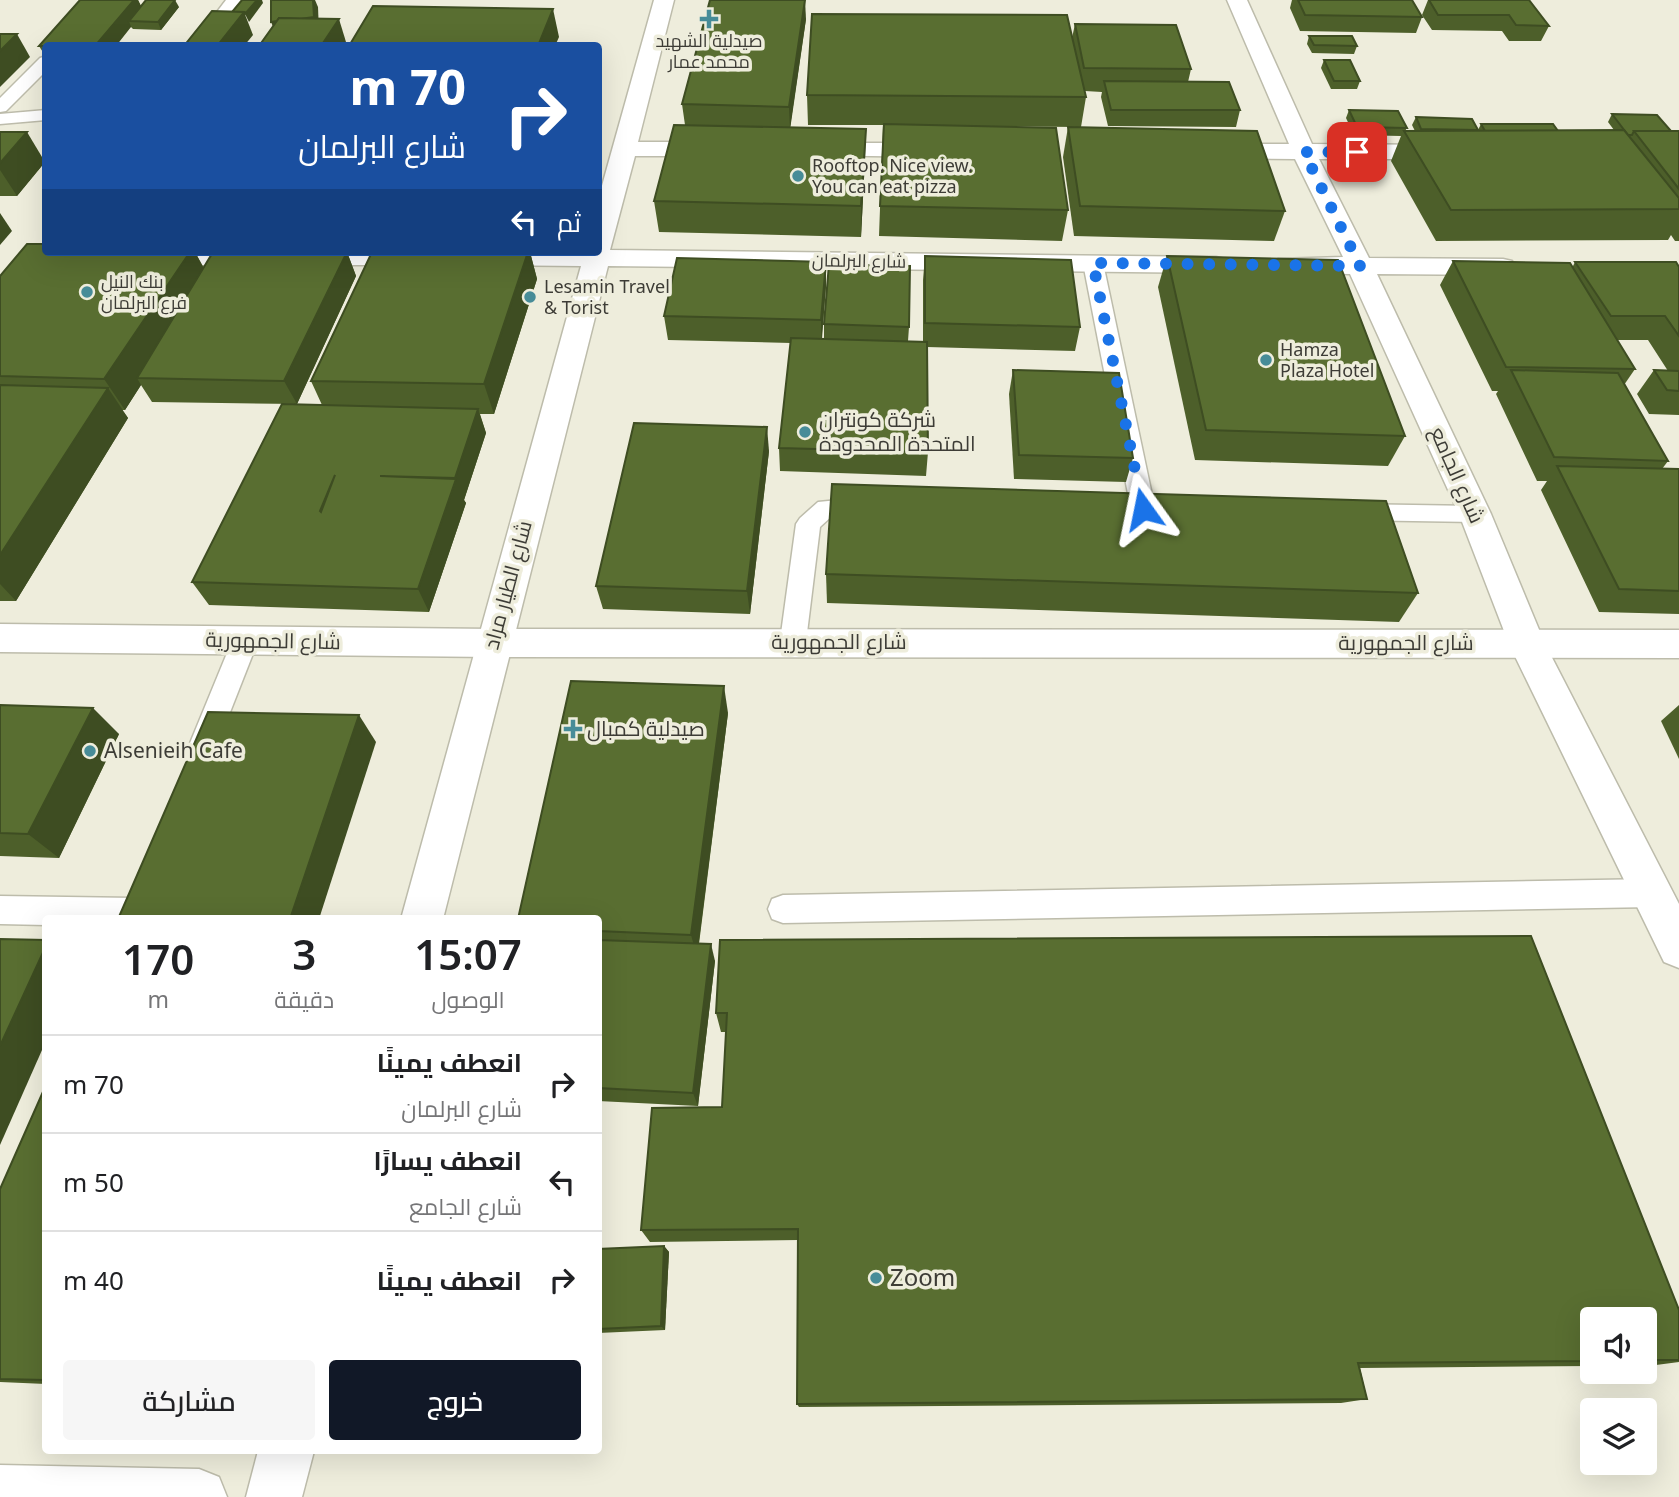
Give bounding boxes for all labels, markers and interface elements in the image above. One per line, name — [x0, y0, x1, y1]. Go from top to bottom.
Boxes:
marker: صيدلية الشهيد محمد عمار — [701, 11, 717, 27]
place label: صيدلية الشهيد محمد عمار — [655, 28, 763, 73]
text: 70 m — [349, 53, 466, 119]
icon: right — [490, 70, 581, 161]
pin — [1327, 122, 1387, 182]
text: شارع البرلمان — [298, 124, 466, 167]
icon: arrive — [1338, 133, 1376, 171]
place label: Rooftop. Nice view. You can eat pizza — [812, 153, 973, 198]
marker: Rooftop. Nice view. You can eat pizza — [790, 168, 806, 184]
icon: left — [505, 203, 543, 241]
text: ثم — [557, 204, 581, 240]
street label: شارع البرلمان — [812, 247, 906, 274]
place label: بنك النيل فرع البرلمان — [101, 269, 187, 315]
place label: Lesamin Travel & Torist — [544, 274, 670, 319]
marker: بنك النيل فرع البرلمان — [79, 284, 95, 300]
marker: Lesamin Travel & Torist — [522, 289, 538, 305]
place label: Hamza Plaza Hotel — [1280, 337, 1374, 382]
marker: Hamza Plaza Hotel — [1258, 352, 1274, 368]
place label: شركة كونتران المتحدة المحدودة — [819, 405, 976, 457]
street label: شارع الجامع — [1423, 422, 1492, 528]
marker: شركة كونتران المتحدة المحدودة — [797, 424, 813, 440]
position arrow — [1106, 472, 1180, 546]
street label: شارع الطيار مراد — [476, 517, 539, 652]
street label: شارع الجمهورية — [205, 625, 341, 656]
street label: شارع الجمهورية — [771, 627, 907, 656]
street label: شارع الجمهورية — [1338, 628, 1474, 657]
place label: صيدلية كمبال — [587, 714, 705, 742]
marker: صيدلية كمبال — [565, 721, 581, 737]
place label: Alsenieih Cafe — [104, 736, 243, 764]
marker: Alsenieih Cafe — [82, 743, 98, 759]
text: 3 — [292, 925, 316, 982]
text: 15:07 — [414, 925, 522, 982]
text: 170 — [122, 930, 194, 987]
text: m — [147, 983, 169, 1015]
text: دقيقة — [274, 983, 334, 1015]
text: الوصول — [431, 983, 505, 1015]
text: انعطف يمينًا — [377, 1044, 522, 1080]
icon: right — [543, 1065, 581, 1103]
text: 70 m — [63, 1066, 124, 1102]
text: شارع البرلمان — [401, 1092, 522, 1124]
text: انعطف يسارًا — [373, 1142, 522, 1178]
icon: left — [543, 1163, 581, 1201]
text: 50 m — [63, 1164, 124, 1200]
text: شارع الجامع — [409, 1190, 522, 1222]
place label: Zoom — [890, 1260, 955, 1293]
icon: right — [543, 1261, 581, 1299]
text: 40 m — [63, 1262, 124, 1298]
text: انعطف يمينًا — [377, 1262, 522, 1298]
marker: Zoom — [868, 1270, 884, 1286]
map controls — [1580, 1307, 1657, 1475]
button: sound — [1580, 1307, 1657, 1384]
button: مشاركة — [63, 1360, 315, 1440]
button: خروج — [329, 1360, 581, 1440]
button: layers — [1580, 1398, 1657, 1475]

